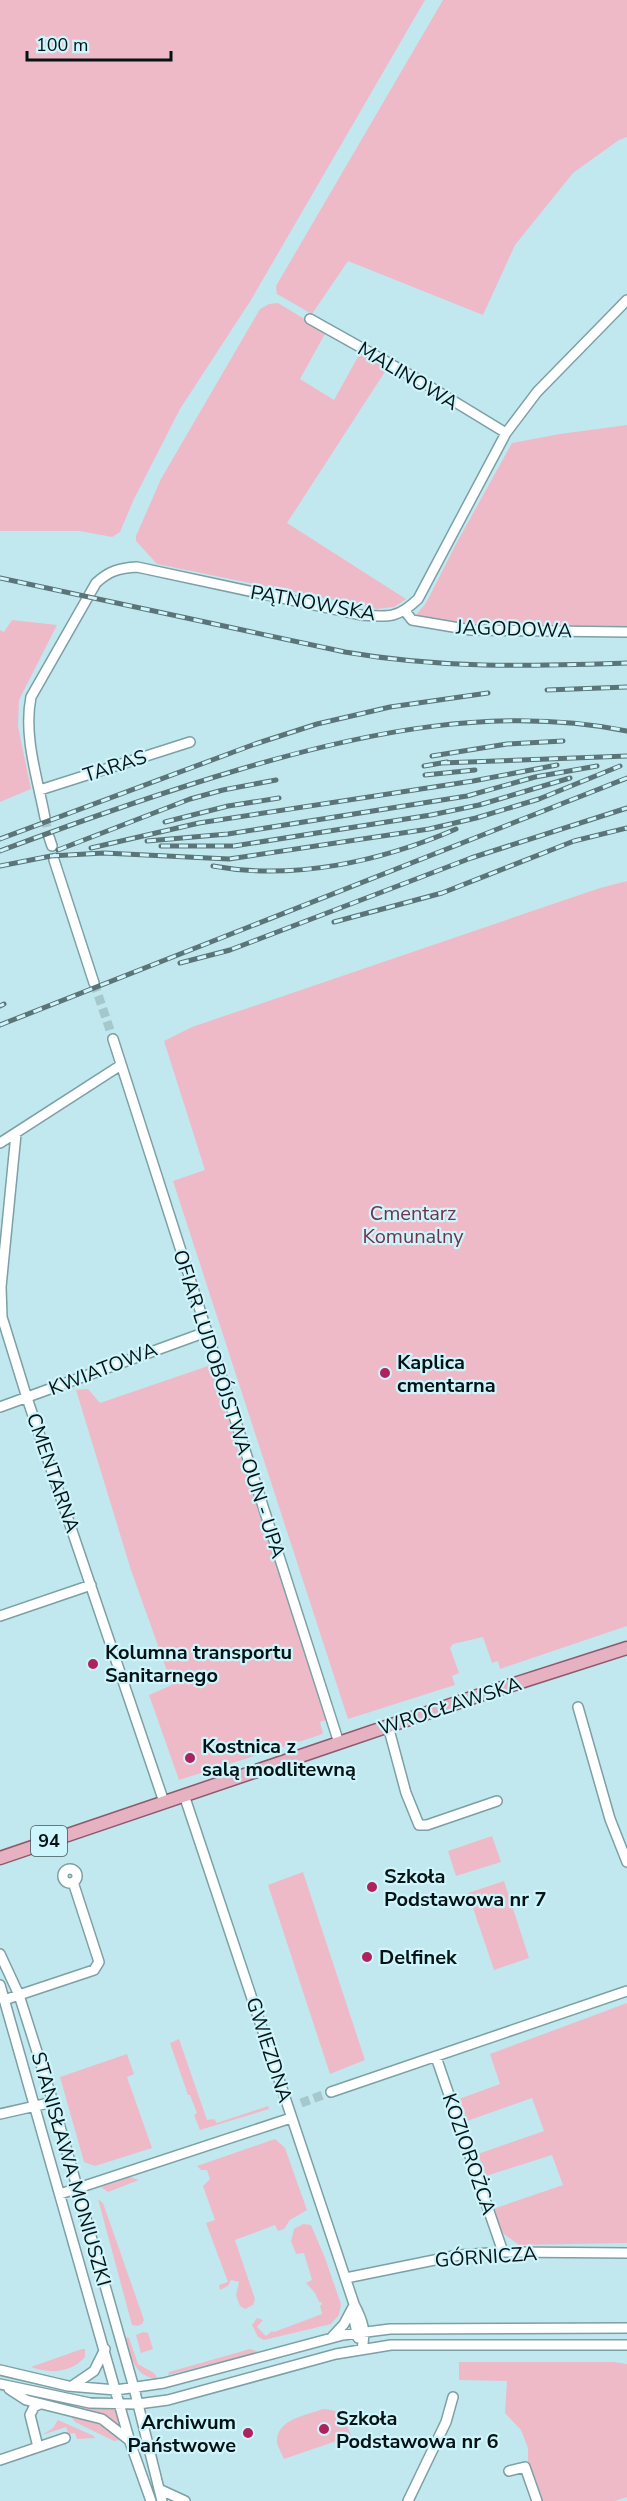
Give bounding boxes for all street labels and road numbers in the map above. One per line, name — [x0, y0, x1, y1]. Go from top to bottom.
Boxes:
street label: MALINOWA — [353, 335, 464, 417]
street label: PĄTNOWSKA — [248, 579, 378, 627]
street label: JAGODOWA — [455, 613, 573, 645]
street label: TARAS — [80, 743, 150, 789]
street label: OFIAR LUDOBÓJSTWA OUN - UPA — [166, 1246, 292, 1562]
street label: KWIATOWA — [45, 1336, 161, 1402]
street label: CMENTARNA — [20, 1410, 86, 1537]
street label: WROCŁAWSKA — [375, 1670, 525, 1742]
road number: 94 — [31, 1826, 67, 1856]
street label: GWIEZDNA — [239, 1994, 299, 2106]
street label: STANISŁAWA MONIUSZKI — [25, 2049, 117, 2289]
street label: KOZIOROŻCA — [436, 2090, 503, 2219]
street label: GÓRNICZA — [434, 2240, 539, 2274]

